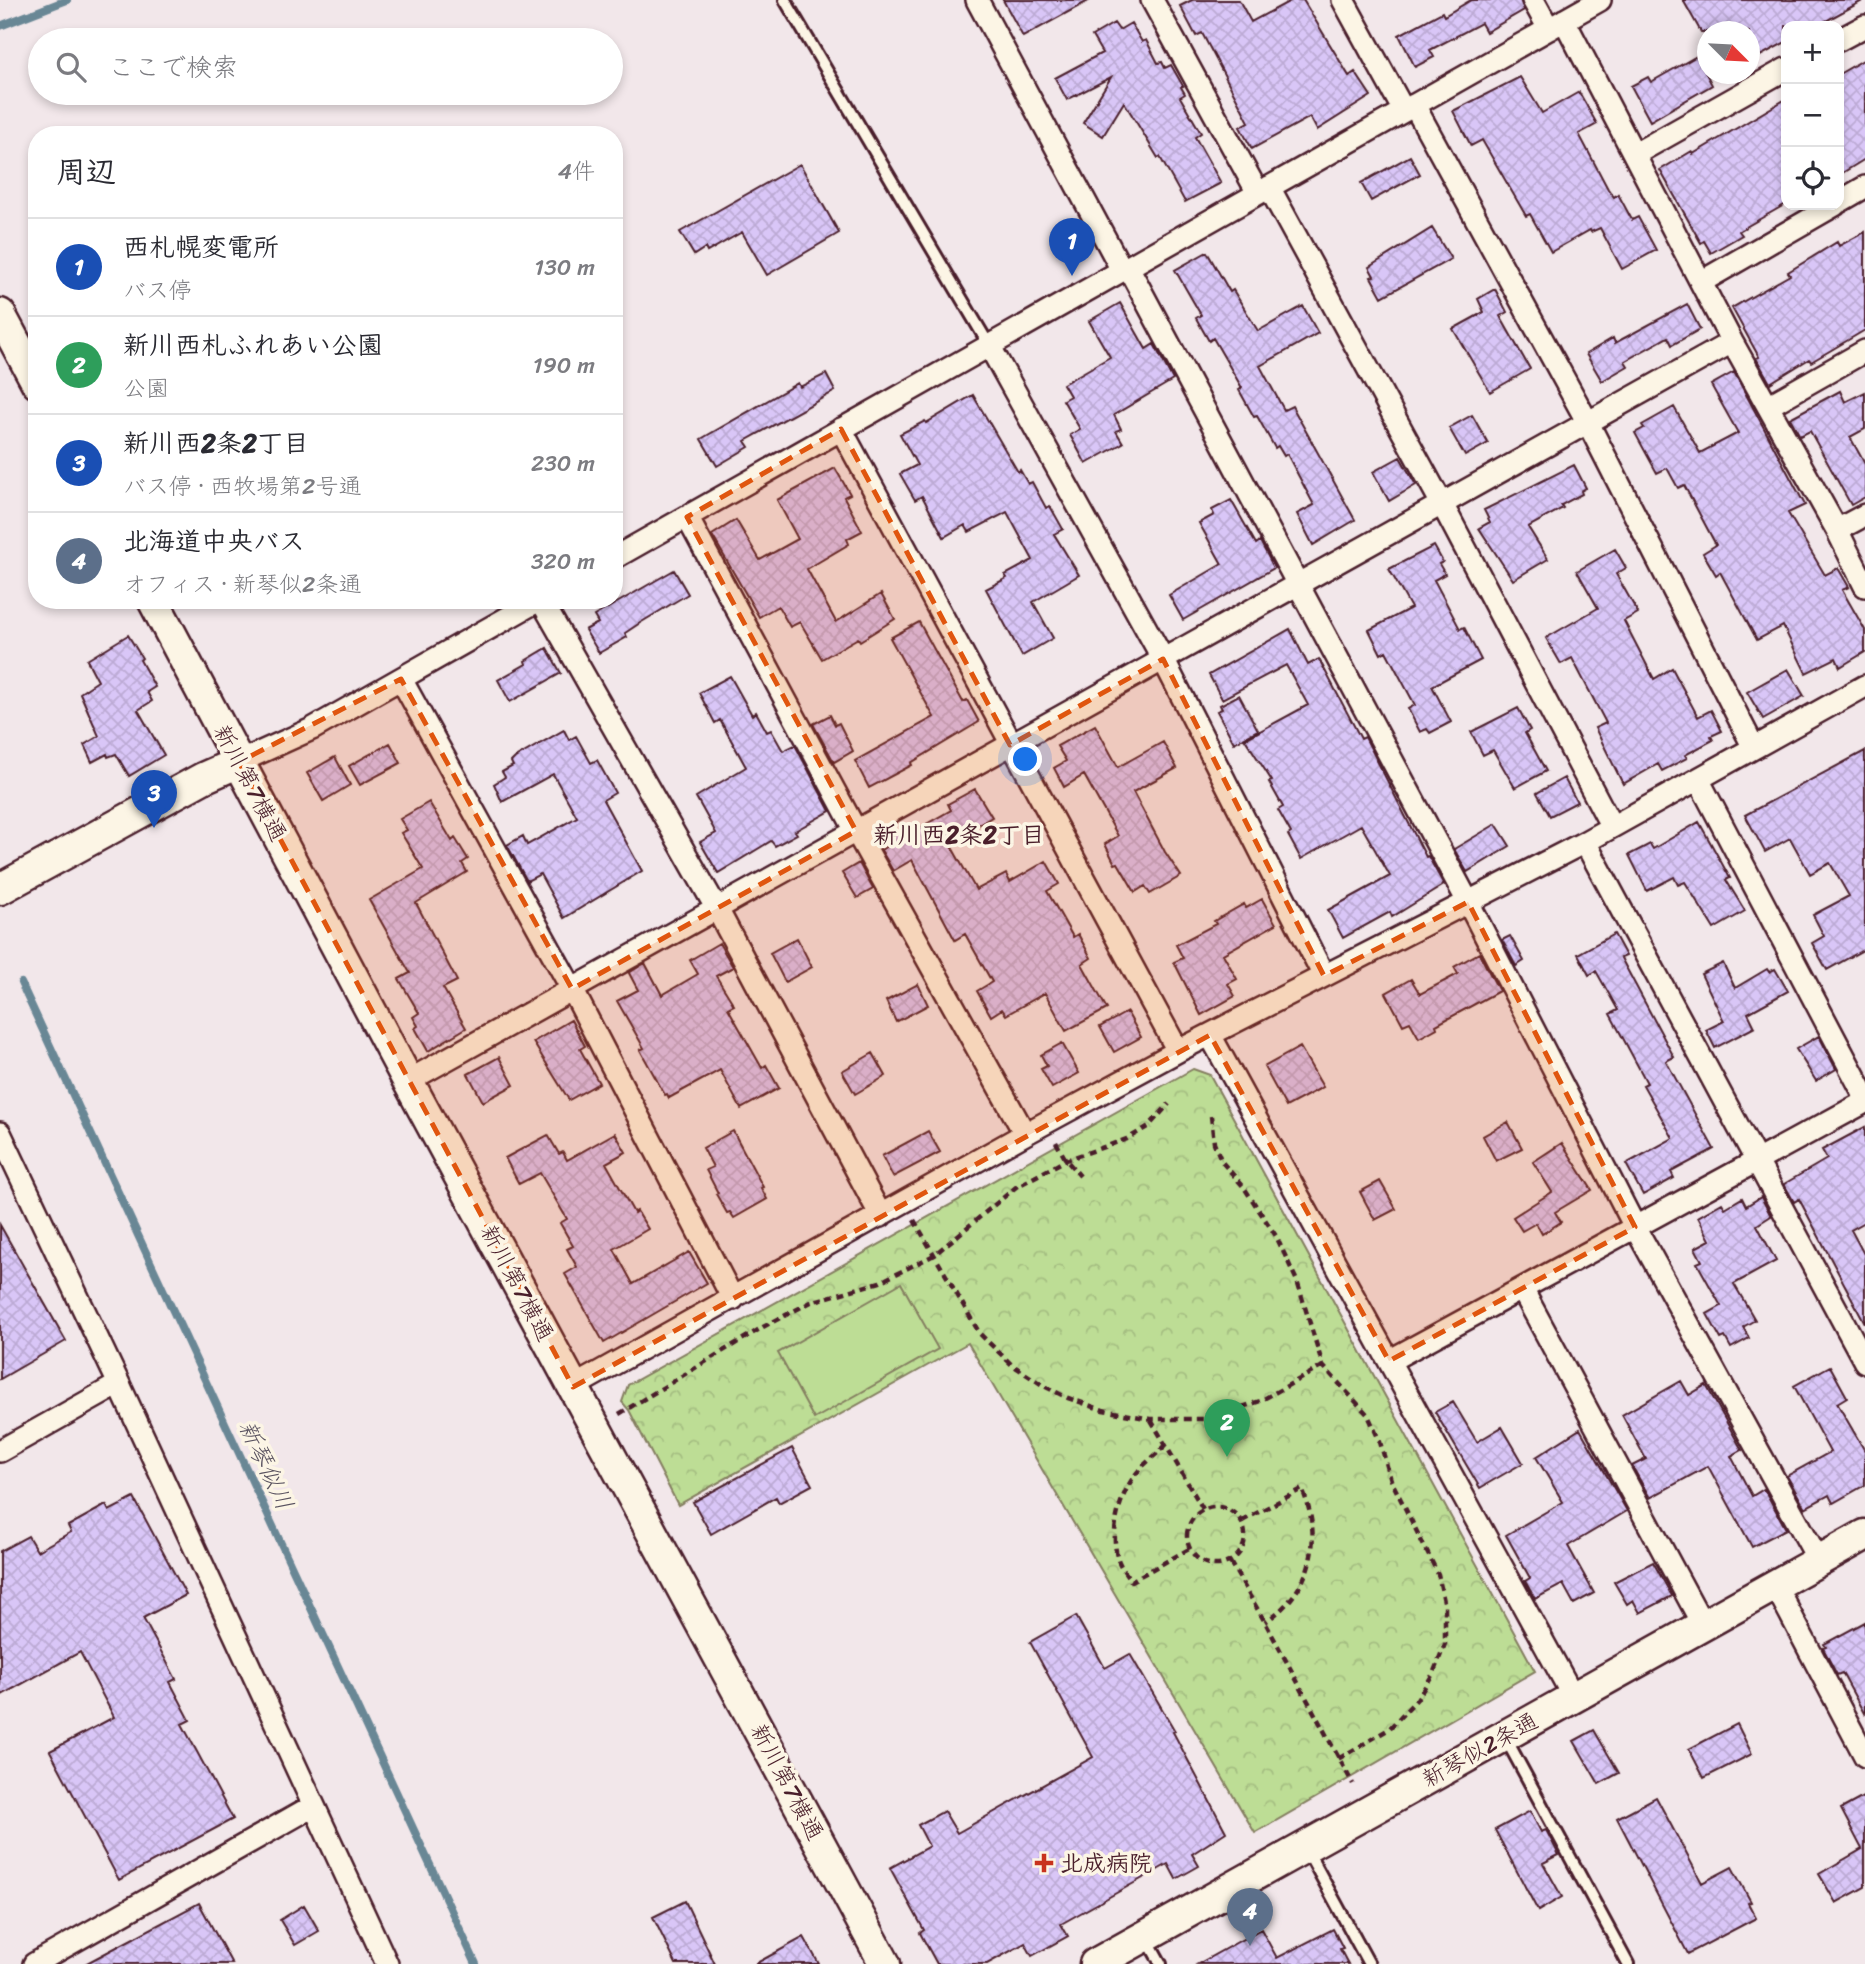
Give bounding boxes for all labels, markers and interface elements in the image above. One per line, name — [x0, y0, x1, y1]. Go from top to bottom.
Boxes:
north arrow — [1697, 21, 1760, 84]
map controls — [1781, 21, 1844, 210]
button: + — [1781, 21, 1844, 84]
search box — [28, 28, 623, 105]
text: ここで検索 — [108, 44, 238, 90]
icon: search — [52, 48, 90, 86]
button: − — [1781, 84, 1844, 147]
text: 周辺 — [56, 145, 116, 199]
button: locate — [1781, 147, 1844, 210]
text: 4件 — [558, 151, 595, 192]
pin: 1 — [1049, 218, 1095, 276]
text: 西札幌変電所 — [123, 224, 279, 270]
text: 1 — [74, 247, 84, 288]
text: 130 m — [534, 247, 595, 288]
text: バス停 — [123, 270, 192, 311]
text: 新川西札ふれあい公園 — [123, 322, 383, 368]
text: 2 — [72, 345, 86, 386]
text: 190 m — [533, 345, 595, 386]
text: 公園 — [123, 368, 169, 409]
text: 新川西2条2丁目 — [123, 420, 309, 466]
text: 3 — [73, 443, 85, 484]
text: 230 m — [531, 443, 595, 484]
text: バス停 · 西牧場第2号通 — [123, 466, 361, 507]
text: 北海道中央バス — [123, 518, 305, 564]
text: 4 — [72, 541, 86, 582]
text: 320 m — [531, 541, 595, 582]
text: オフィス · 新琴似2条通 — [123, 564, 361, 605]
street label: 新川第7横通 — [202, 717, 298, 849]
your location — [1008, 742, 1042, 776]
pin: 3 — [131, 770, 177, 828]
district label: 新川西2条2丁目 — [873, 814, 1045, 856]
street label: 新川第7横通 — [469, 1217, 565, 1349]
pin: 2 — [1204, 1399, 1250, 1457]
water label: 新琴似川 — [227, 1413, 305, 1517]
street label: 新琴似2条通 — [1414, 1701, 1546, 1799]
street label: 新川第7横通 — [739, 1716, 835, 1848]
place label: 北成病院 — [1060, 1843, 1152, 1884]
marker: 北成病院 — [1034, 1853, 1054, 1873]
pin: 4 — [1227, 1888, 1273, 1946]

